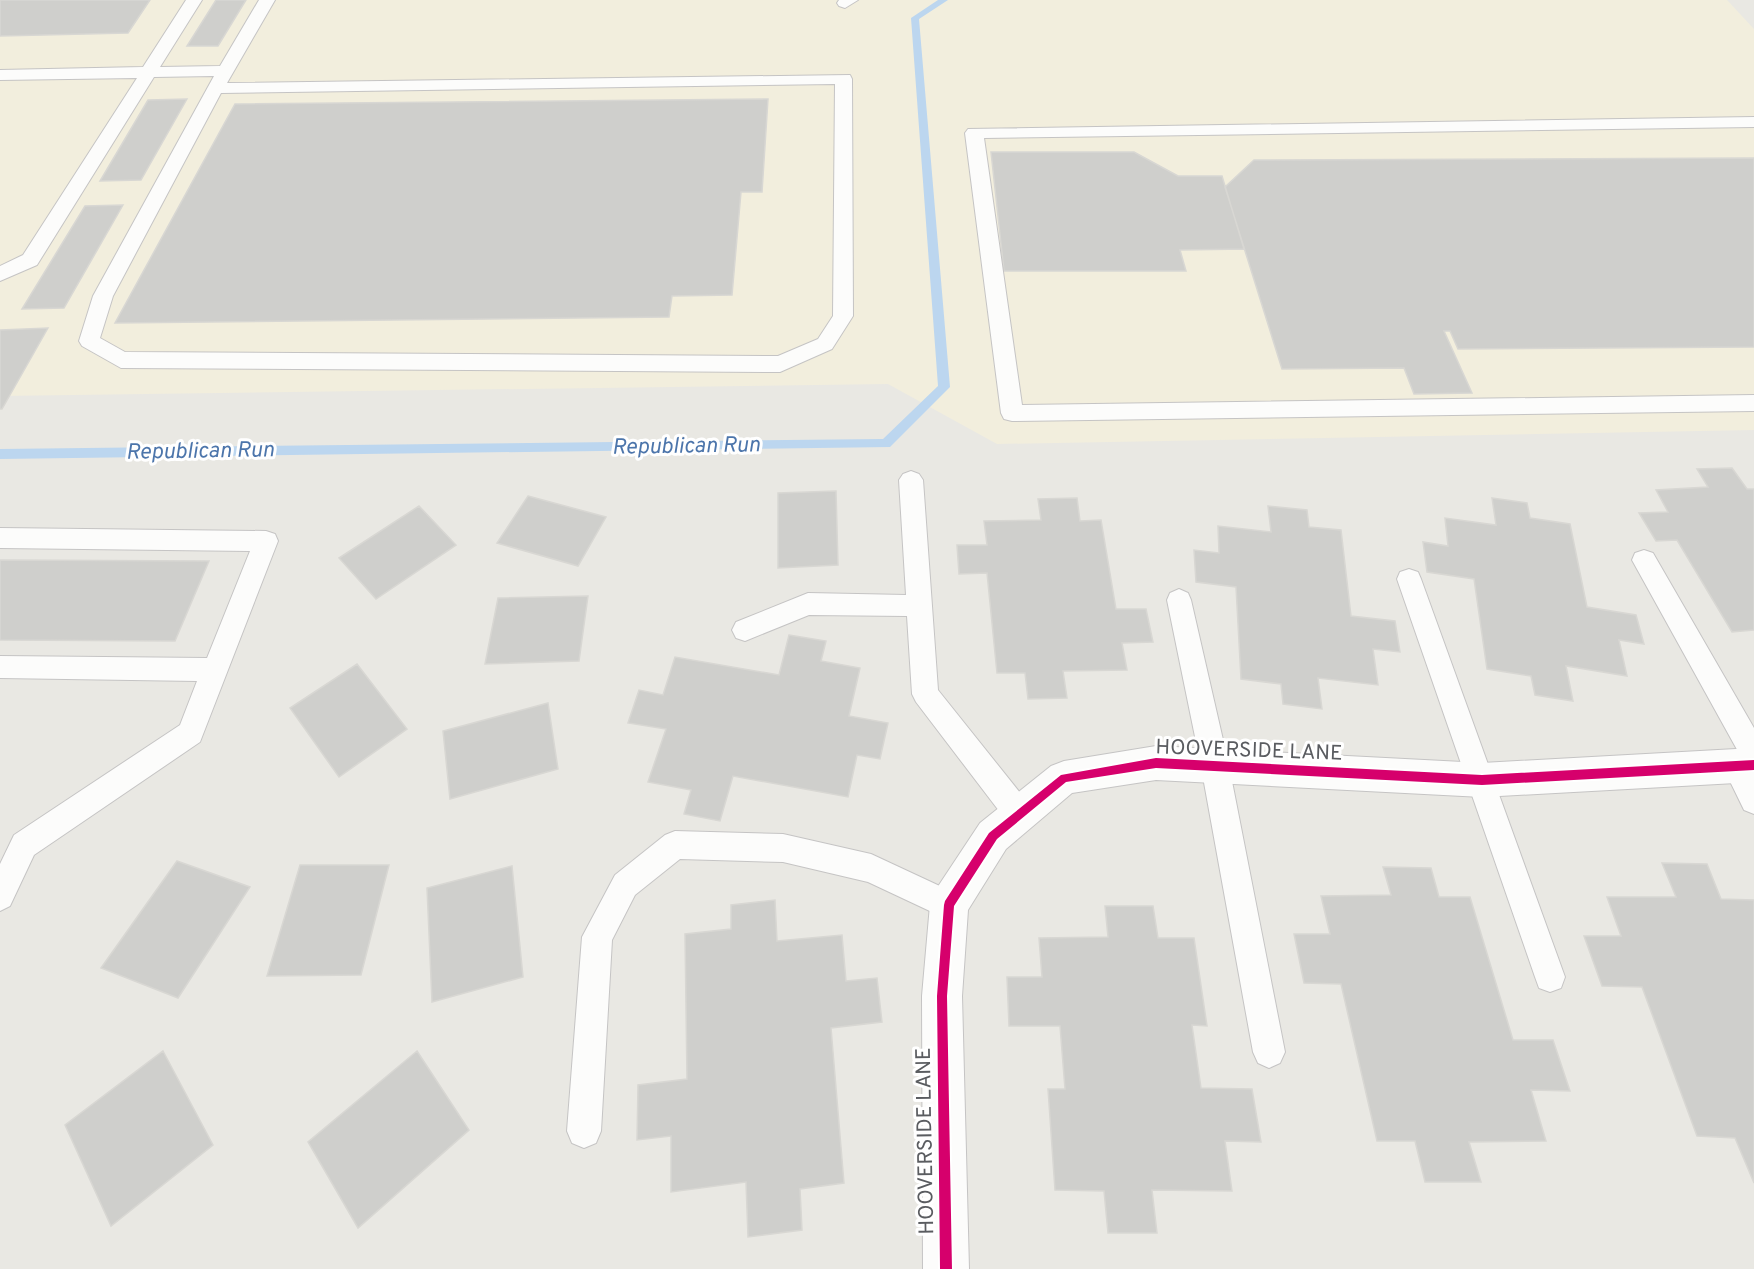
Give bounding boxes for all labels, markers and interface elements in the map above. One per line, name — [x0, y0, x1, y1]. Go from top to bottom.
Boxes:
water label: Republican Run — [612, 432, 760, 462]
water label: Republican Run — [126, 437, 274, 467]
street label: HOOVERSIDE LANE — [1155, 734, 1343, 768]
street label: HOOVERSIDE LANE — [911, 1047, 941, 1235]

